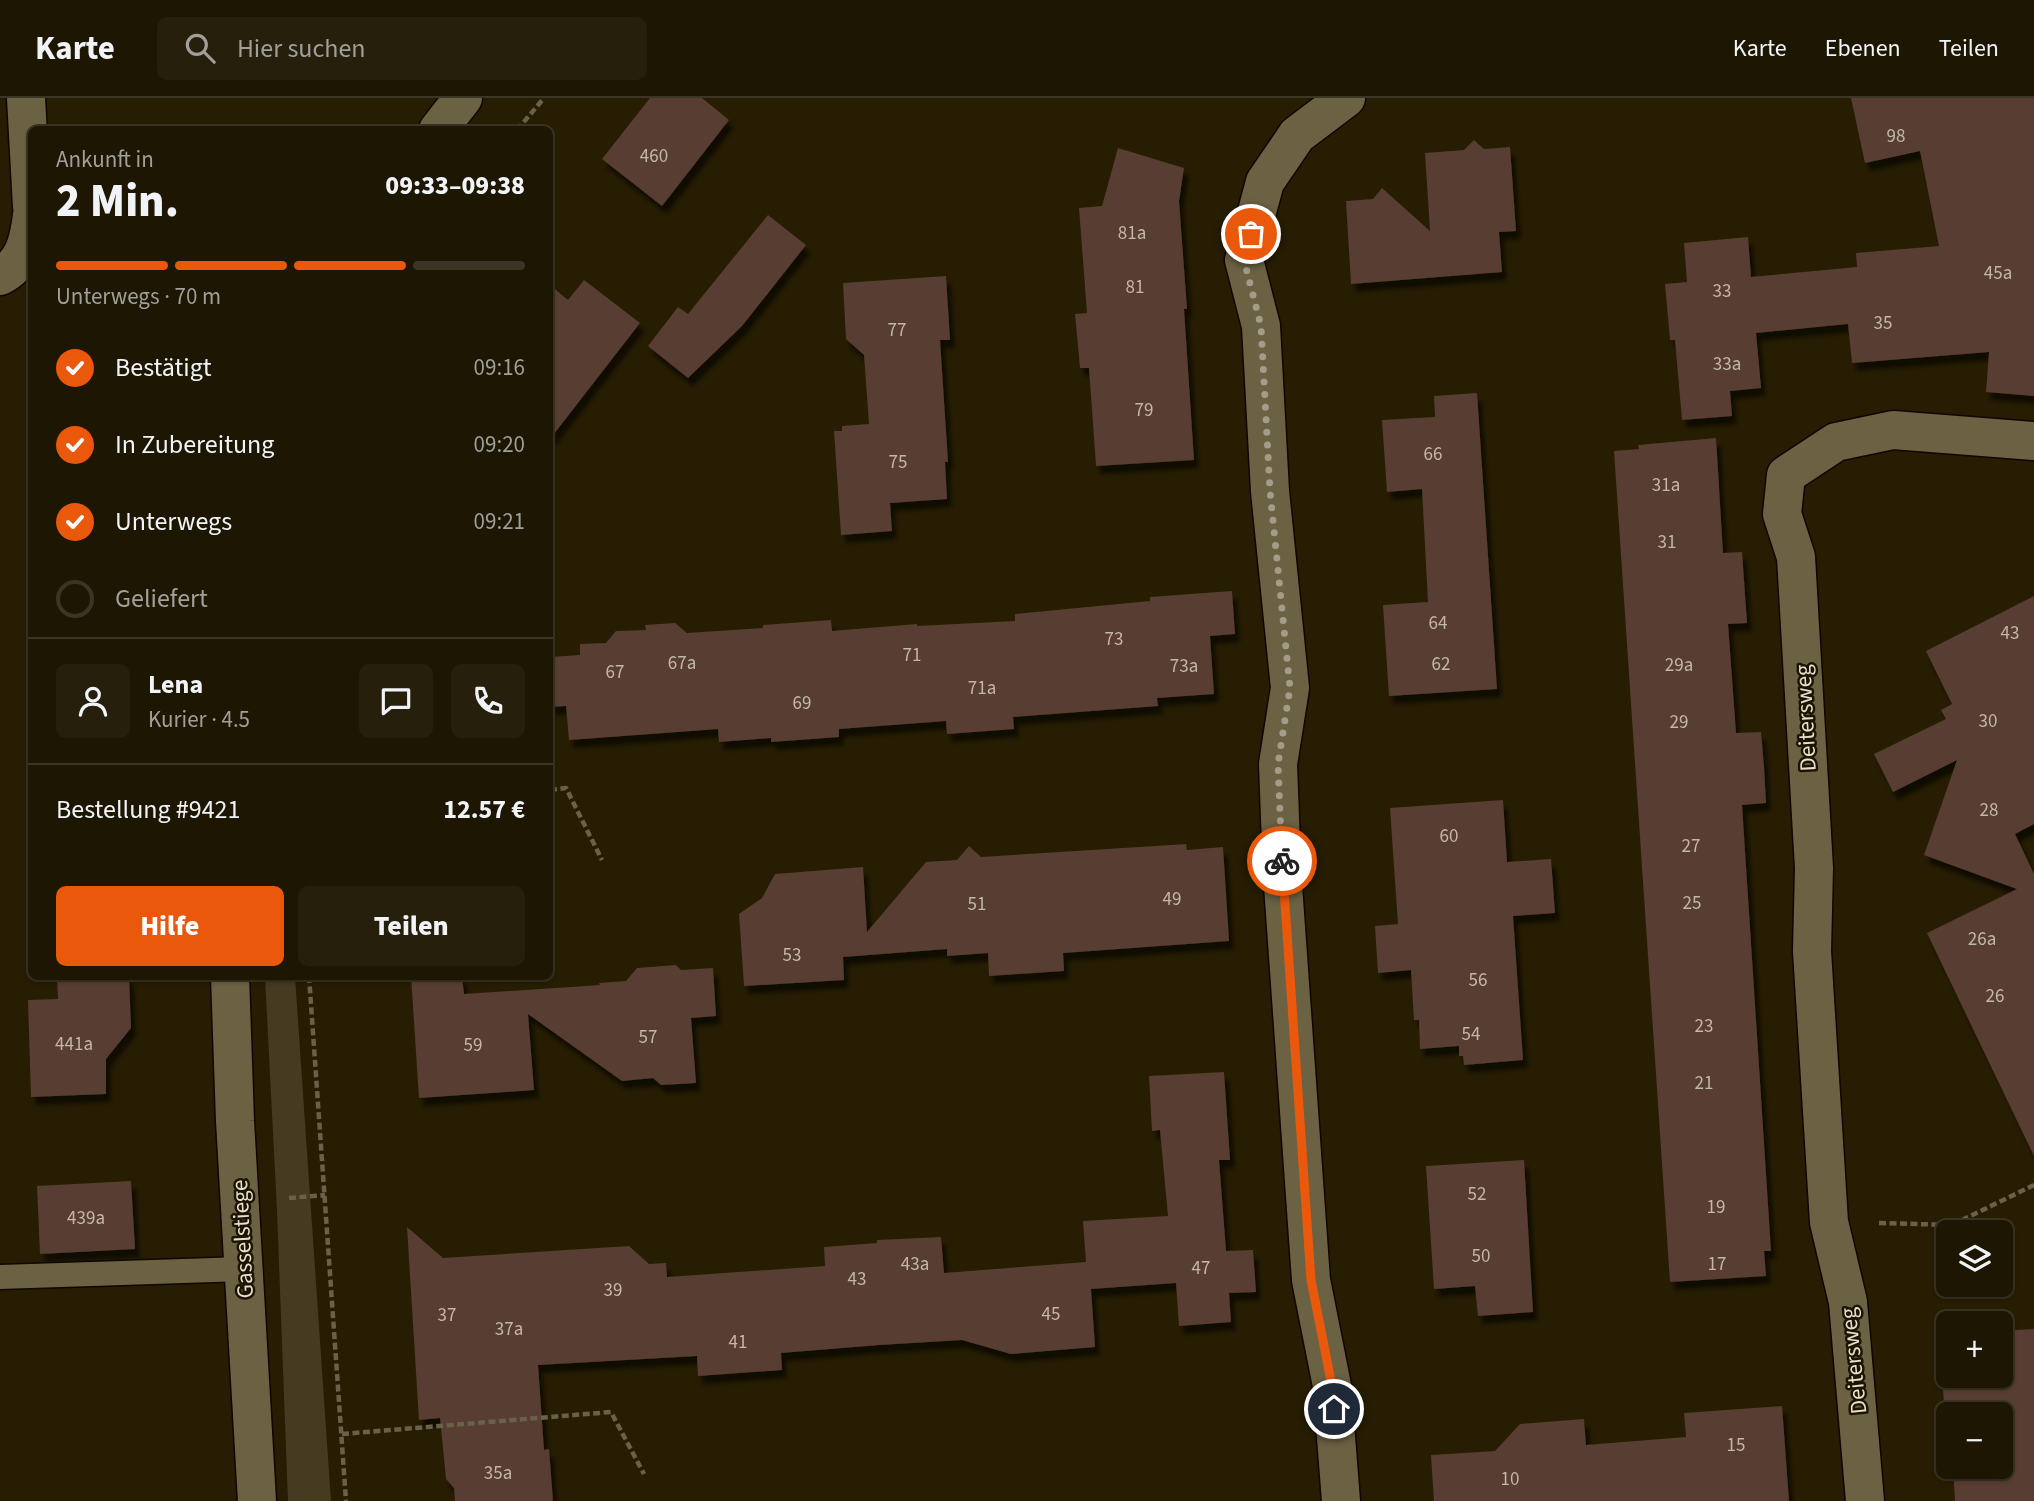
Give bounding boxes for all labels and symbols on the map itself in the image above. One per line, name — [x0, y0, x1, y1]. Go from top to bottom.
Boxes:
house number: 98 — [1887, 123, 1905, 150]
house number: 460 — [640, 143, 668, 170]
pin — [1221, 204, 1281, 264]
house number: 81a — [1118, 220, 1146, 247]
house number: 45a — [1984, 260, 2012, 287]
house number: 81 — [1126, 274, 1144, 301]
house number: 33 — [1713, 278, 1731, 305]
house number: 35 — [1874, 310, 1892, 337]
house number: 77 — [888, 317, 906, 344]
house number: 33a — [1713, 351, 1741, 378]
house number: 79 — [1135, 397, 1153, 424]
house number: 66 — [1424, 441, 1442, 468]
house number: 75 — [889, 449, 907, 476]
house number: 31a — [1652, 472, 1680, 499]
house number: 31 — [1658, 529, 1676, 556]
house number: 64 — [1429, 610, 1447, 637]
house number: 43 — [2001, 620, 2019, 647]
house number: 73 — [1105, 626, 1123, 653]
house number: 71 — [903, 642, 921, 669]
house number: 67a — [668, 650, 696, 677]
house number: 62 — [1432, 651, 1450, 678]
house number: 29a — [1665, 652, 1693, 679]
house number: 73a — [1170, 653, 1198, 680]
house number: 67 — [606, 659, 624, 686]
street label: Deitersweg — [1786, 663, 1825, 772]
house number: 71a — [968, 675, 996, 702]
house number: 69 — [793, 690, 811, 717]
house number: 30 — [1979, 708, 1997, 735]
house number: 29 — [1670, 709, 1688, 736]
house number: 28 — [1980, 797, 1998, 824]
house number: 60 — [1440, 823, 1458, 850]
courier — [1247, 826, 1317, 896]
house number: 27 — [1682, 833, 1700, 860]
house number: 49 — [1163, 886, 1181, 913]
house number: 25 — [1683, 890, 1701, 917]
house number: 51 — [968, 891, 986, 918]
house number: 26a — [1968, 926, 1996, 953]
house number: 53 — [783, 942, 801, 969]
house number: 56 — [1469, 967, 1487, 994]
house number: 26 — [1986, 983, 2004, 1010]
house number: 23 — [1695, 1013, 1713, 1040]
house number: 54 — [1462, 1021, 1480, 1048]
house number: 57 — [639, 1024, 657, 1051]
house number: 441a — [55, 1031, 93, 1058]
house number: 59 — [464, 1032, 482, 1059]
house number: 21 — [1695, 1070, 1713, 1097]
street label: Gasselstiege — [223, 1179, 262, 1299]
house number: 52 — [1468, 1181, 1486, 1208]
house number: 19 — [1707, 1194, 1725, 1221]
house number: 439a — [67, 1205, 105, 1232]
house number: 50 — [1472, 1243, 1490, 1270]
house number: 43a — [901, 1251, 929, 1278]
house number: 17 — [1708, 1251, 1726, 1278]
house number: 47 — [1192, 1255, 1210, 1282]
house number: 43 — [848, 1266, 866, 1293]
house number: 39 — [604, 1277, 622, 1304]
house number: 45 — [1042, 1301, 1060, 1328]
house number: 37 — [438, 1302, 456, 1329]
street label: Deitersweg — [1831, 1306, 1875, 1416]
house number: 37a — [495, 1316, 523, 1343]
house number: 41 — [729, 1329, 747, 1356]
pin — [1304, 1379, 1364, 1439]
house number: 15 — [1727, 1432, 1745, 1459]
house number: 35a — [484, 1460, 512, 1487]
house number: 10 — [1501, 1466, 1519, 1493]

